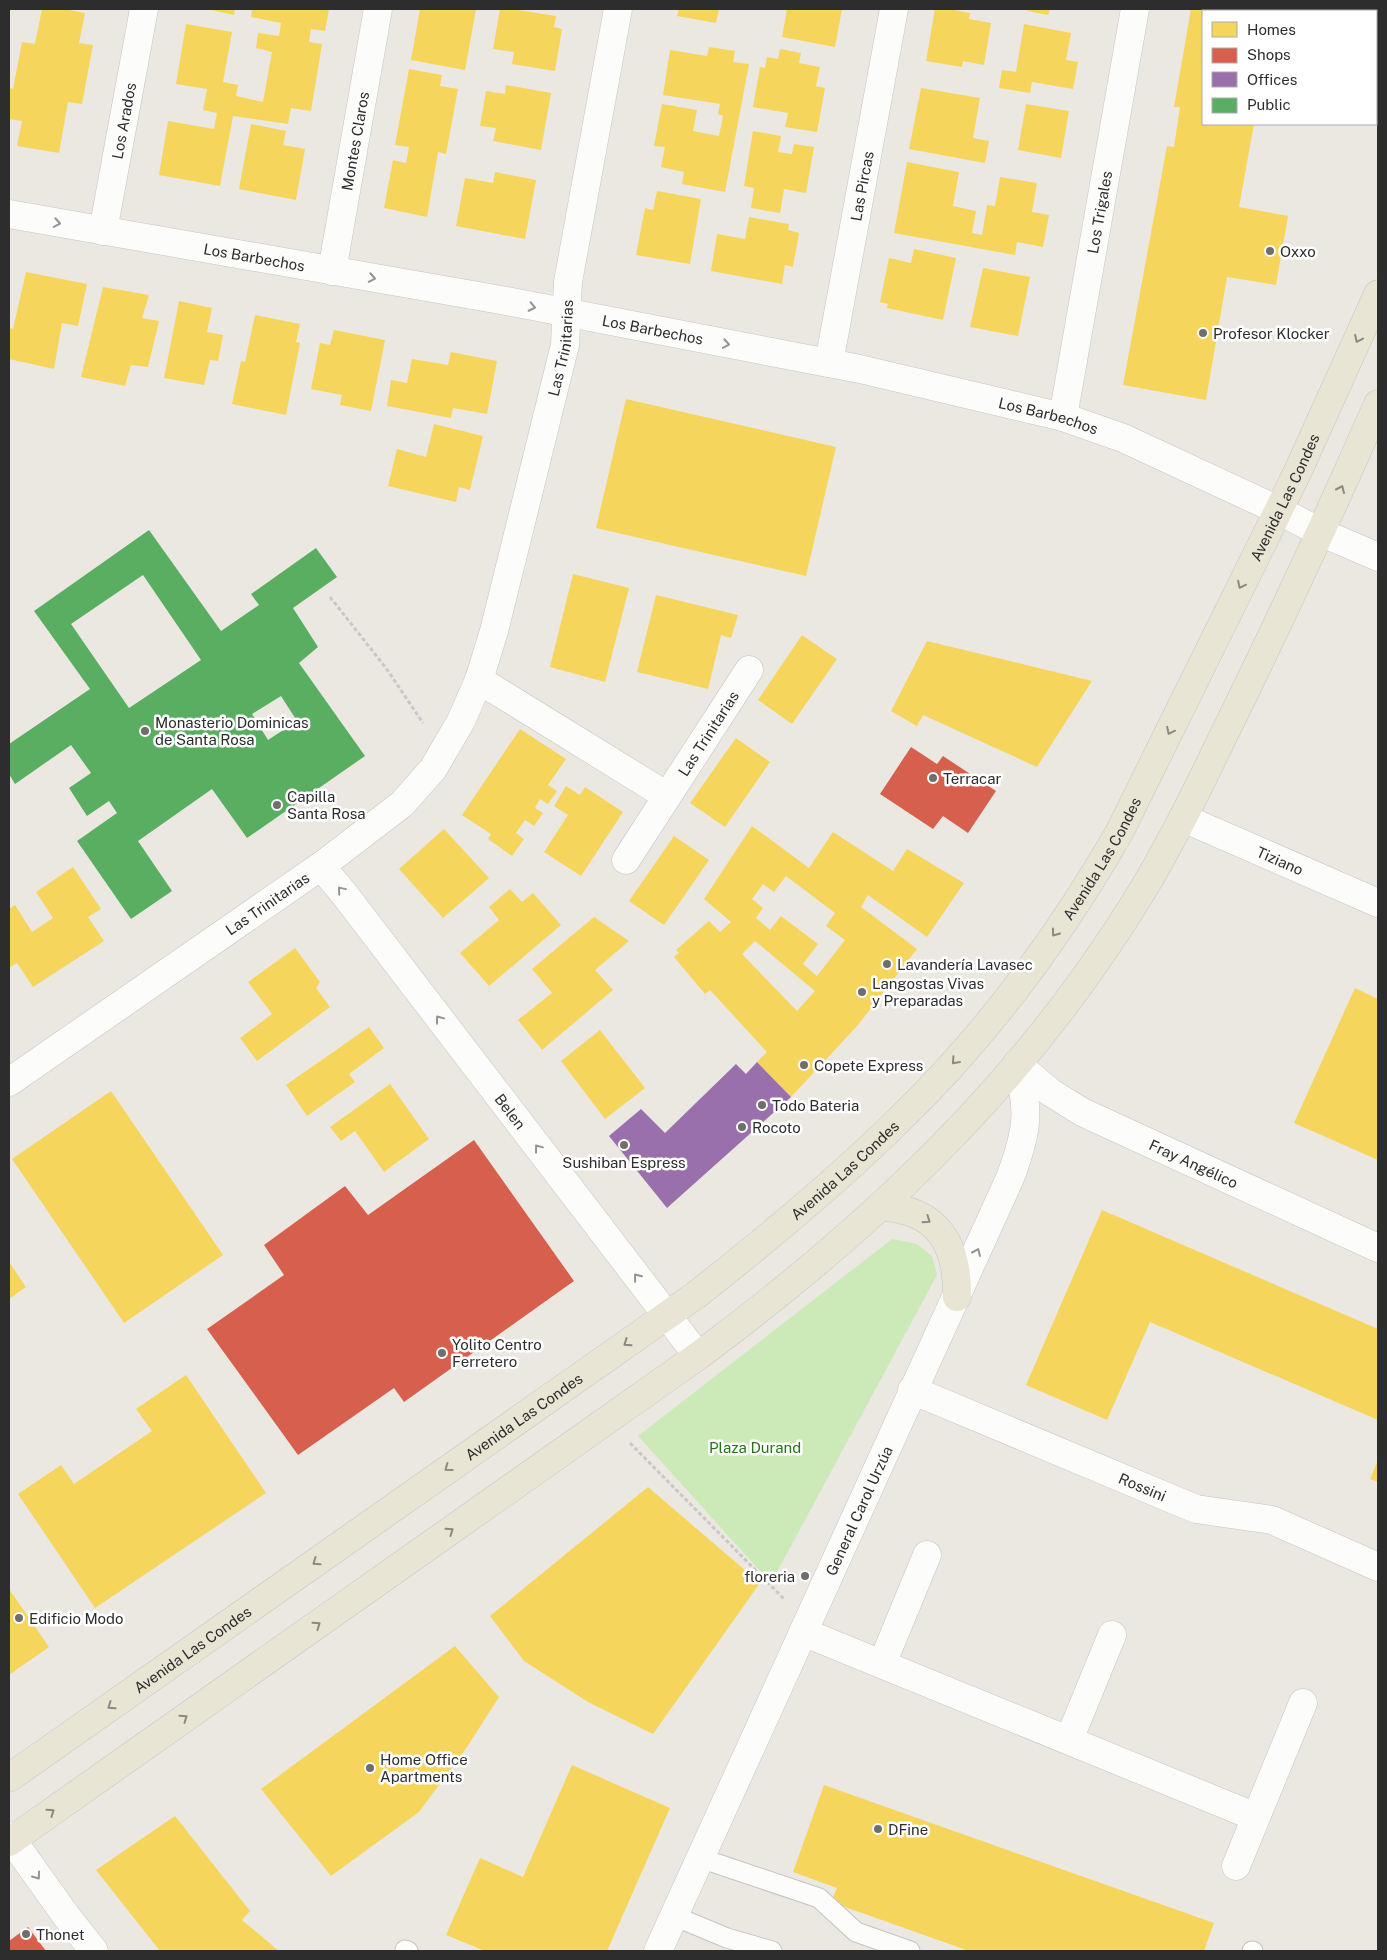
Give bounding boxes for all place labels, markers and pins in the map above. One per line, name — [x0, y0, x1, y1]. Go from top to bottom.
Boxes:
place label: Oxxo — [1280, 243, 1316, 260]
marker: Oxxo — [1264, 245, 1276, 257]
place label: Profesor Klocker — [1213, 325, 1330, 342]
marker: Profesor Klocker — [1197, 327, 1209, 339]
place label: Monasterio Dominicas de Santa Rosa — [155, 714, 309, 748]
marker: Monasterio Dominicas de Santa Rosa — [139, 725, 151, 737]
place label: Terracar — [943, 770, 1001, 787]
marker: Terracar — [927, 772, 939, 784]
place label: Capilla Santa Rosa — [287, 788, 366, 822]
marker: Capilla Santa Rosa — [271, 799, 283, 811]
place label: Lavandería Lavasec — [897, 956, 1033, 973]
marker: Lavandería Lavasec — [881, 958, 893, 970]
place label: Langostas Vivas y Preparadas — [872, 975, 984, 1009]
marker: Langostas Vivas y Preparadas — [856, 986, 868, 998]
place label: Copete Express — [814, 1057, 923, 1074]
marker: Copete Express — [798, 1059, 810, 1071]
place label: Todo Bateria — [772, 1097, 859, 1114]
marker: Todo Bateria — [756, 1099, 768, 1111]
place label: Rocoto — [752, 1119, 801, 1136]
marker: Rocoto — [736, 1121, 748, 1133]
marker: Sushiban Espress — [618, 1139, 630, 1151]
place label: Sushiban Espress — [562, 1154, 686, 1171]
place label: Yolito Centro Ferretero — [452, 1336, 542, 1370]
marker: Yolito Centro Ferretero — [436, 1347, 448, 1359]
place label: floreria — [744, 1568, 795, 1585]
marker: floreria — [799, 1570, 811, 1582]
place label: Edificio Modo — [29, 1610, 124, 1627]
marker: Edificio Modo — [13, 1612, 25, 1624]
place label: Home Office Apartments — [380, 1751, 468, 1785]
marker: Home Office Apartments — [364, 1762, 376, 1774]
place label: DFine — [888, 1821, 928, 1838]
marker: DFine — [872, 1823, 884, 1835]
place label: Thonet — [36, 1926, 85, 1943]
marker: Thonet — [20, 1928, 32, 1940]

